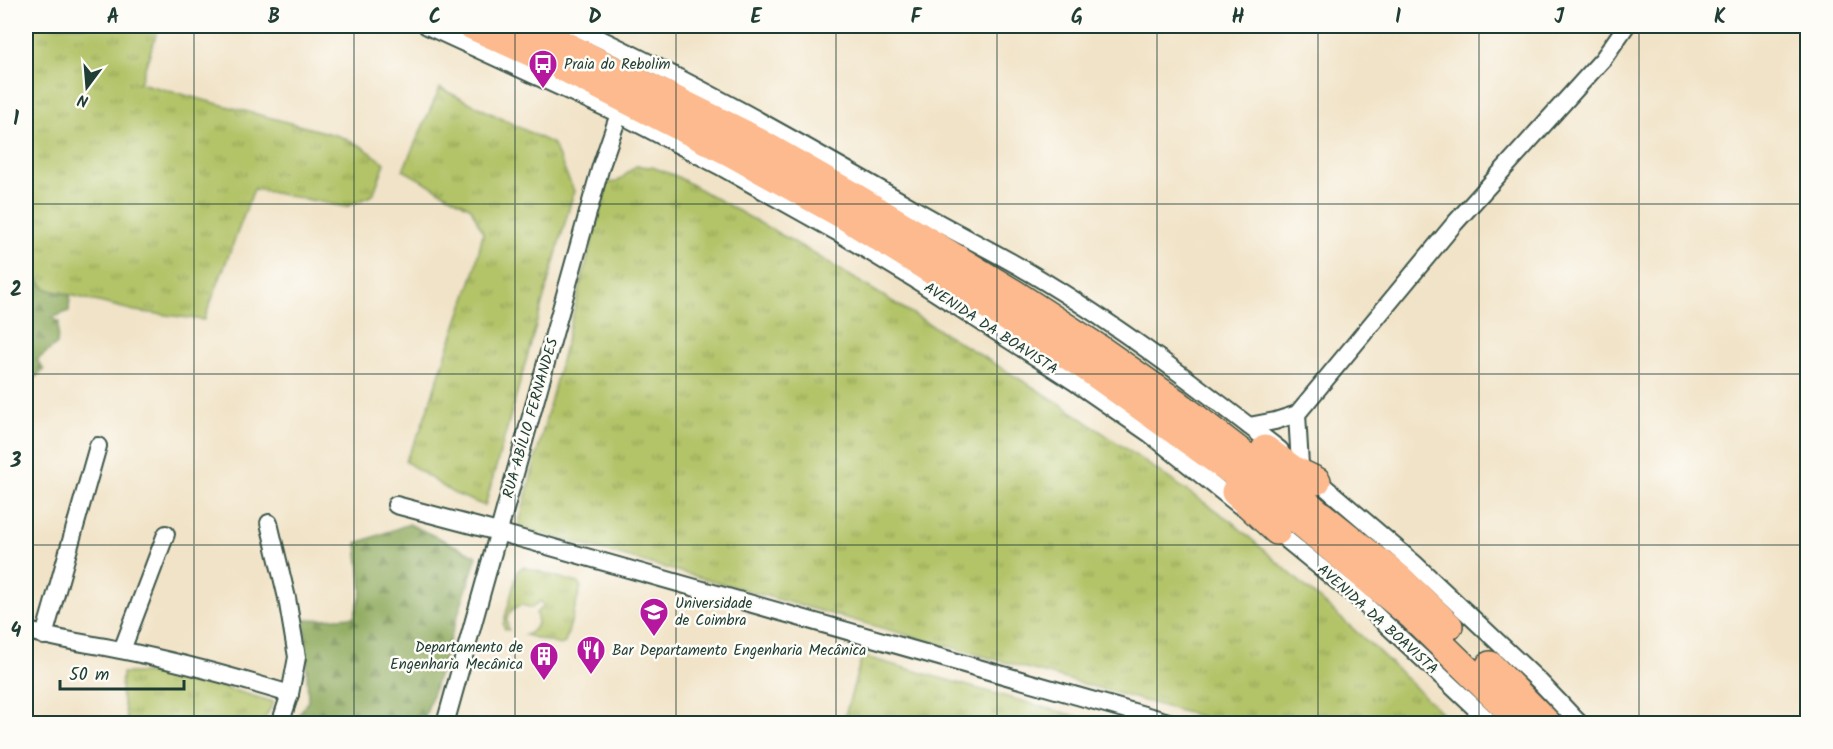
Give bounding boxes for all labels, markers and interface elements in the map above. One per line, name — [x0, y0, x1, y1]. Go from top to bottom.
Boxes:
text: A — [107, 2, 119, 34]
text: B — [268, 2, 280, 34]
text: C — [429, 2, 441, 34]
text: D — [588, 2, 602, 34]
text: E — [750, 2, 762, 34]
text: F — [911, 2, 923, 34]
text: G — [1071, 2, 1083, 34]
text: H — [1231, 2, 1245, 34]
text: I — [1395, 2, 1401, 34]
text: J — [1554, 2, 1565, 34]
text: K — [1714, 2, 1726, 34]
bus stop icon: Praia do Rebolim — [527, 48, 559, 90]
place label: Praia do Rebolim — [564, 53, 670, 77]
north arrow — [57, 57, 117, 117]
text: N — [75, 87, 92, 113]
text: 1 — [13, 104, 19, 136]
text: 2 — [10, 275, 22, 307]
street label: AVENIDA DA BOAVISTA — [919, 276, 1062, 381]
street label: RUA ABÍLIO FERNANDES — [497, 335, 565, 501]
text: 3 — [10, 446, 22, 478]
street label: AVENIDA DA BOAVISTA — [1311, 559, 1443, 681]
place label: Universidade de Coimbra — [675, 592, 753, 633]
school or university icon: Universidade de Coimbra — [638, 596, 670, 638]
text: 4 — [11, 616, 22, 648]
restaurant icon: Bar Departamento Engenharia Mecânica — [575, 634, 607, 676]
place label: Departamento de Engenharia Mecânica — [390, 636, 523, 677]
place label: Bar Departamento Engenharia Mecânica — [612, 639, 866, 663]
building icon: Departamento de Engenharia Mecânica — [528, 640, 560, 682]
scale bar — [60, 653, 184, 691]
text: 50 m — [69, 661, 109, 690]

